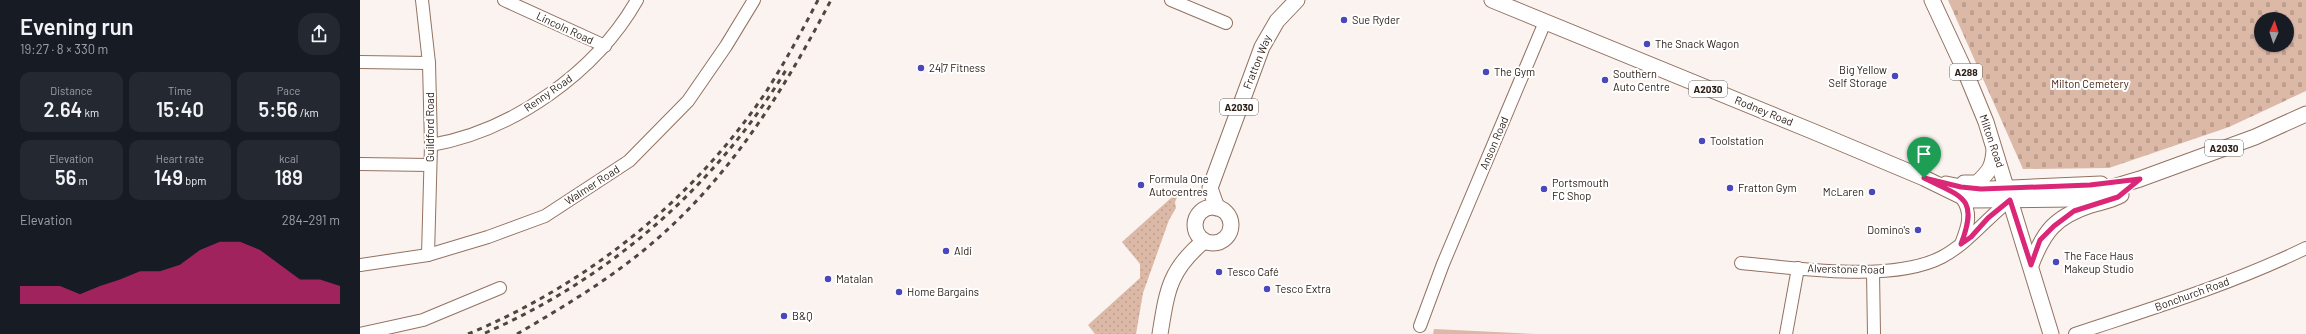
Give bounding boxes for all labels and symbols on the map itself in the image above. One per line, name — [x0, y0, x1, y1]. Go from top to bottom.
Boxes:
street label: Lincoln Road — [535, 9, 596, 46]
north arrow — [2254, 12, 2294, 52]
place label: Sue Ryder — [1352, 13, 1400, 26]
marker: Sue Ryder — [1339, 15, 1349, 25]
street label: Fratton Way — [1240, 33, 1273, 91]
place label: The Snack Wagon — [1655, 37, 1739, 50]
marker: The Snack Wagon — [1642, 39, 1652, 49]
place label: 24|7 Fitness — [929, 61, 985, 74]
marker: 24|7 Fitness — [916, 63, 926, 73]
place label: Big Yellow Self Storage — [1828, 63, 1887, 89]
road number: A288 — [1950, 64, 1982, 80]
place label: The Gym — [1494, 65, 1535, 78]
marker: The Gym — [1481, 67, 1491, 77]
place label: Southern Auto Centre — [1613, 67, 1670, 93]
street label: Renny Road — [521, 71, 574, 114]
marker: Big Yellow Self Storage — [1890, 71, 1900, 81]
marker: Southern Auto Centre — [1600, 75, 1610, 85]
park label: Milton Cemetery — [2051, 77, 2129, 90]
road number: A2030 — [1689, 81, 1727, 97]
street label: Guildford Road — [423, 92, 436, 162]
street label: Rodney Road — [1733, 93, 1795, 128]
road number: A2030 — [1220, 99, 1258, 115]
street label: Milton Road — [1977, 112, 2008, 169]
street label: Anson Road — [1477, 114, 1511, 171]
place label: Toolstation — [1710, 134, 1764, 147]
marker: Toolstation — [1697, 136, 1707, 146]
pin — [1907, 137, 1941, 178]
road number: A2030 — [2205, 140, 2243, 156]
street label: Walmer Road — [562, 162, 622, 207]
place label: Formula One Autocentres — [1149, 172, 1209, 198]
place label: Portsmouth FC Shop — [1552, 176, 1609, 202]
marker: Formula One Autocentres — [1136, 180, 1146, 190]
place label: Fratton Gym — [1738, 181, 1797, 194]
marker: Fratton Gym — [1725, 183, 1735, 193]
marker: Portsmouth FC Shop — [1539, 184, 1549, 194]
place label: McLaren — [1823, 185, 1864, 198]
marker: McLaren — [1867, 187, 1877, 197]
place label: Domino's — [1867, 223, 1910, 236]
marker: Domino's — [1913, 225, 1923, 235]
place label: Aldi — [954, 244, 972, 257]
marker: Aldi — [941, 246, 951, 256]
place label: The Face Haus Makeup Studio — [2064, 249, 2134, 275]
marker: The Face Haus Makeup Studio — [2051, 257, 2061, 267]
street label: Alverstone Road — [1807, 261, 1885, 276]
place label: Tesco Café — [1227, 265, 1279, 278]
marker: Tesco Café — [1214, 267, 1224, 277]
place label: Matalan — [836, 272, 873, 285]
marker: Matalan — [823, 274, 833, 284]
street label: Bonchurch Road — [2153, 274, 2231, 313]
place label: Tesco Extra — [1275, 282, 1331, 295]
marker: Tesco Extra — [1262, 284, 1272, 294]
place label: Home Bargains — [907, 285, 979, 298]
marker: Home Bargains — [894, 287, 904, 297]
place label: B&Q — [792, 309, 812, 322]
marker: B&Q — [779, 311, 789, 321]

